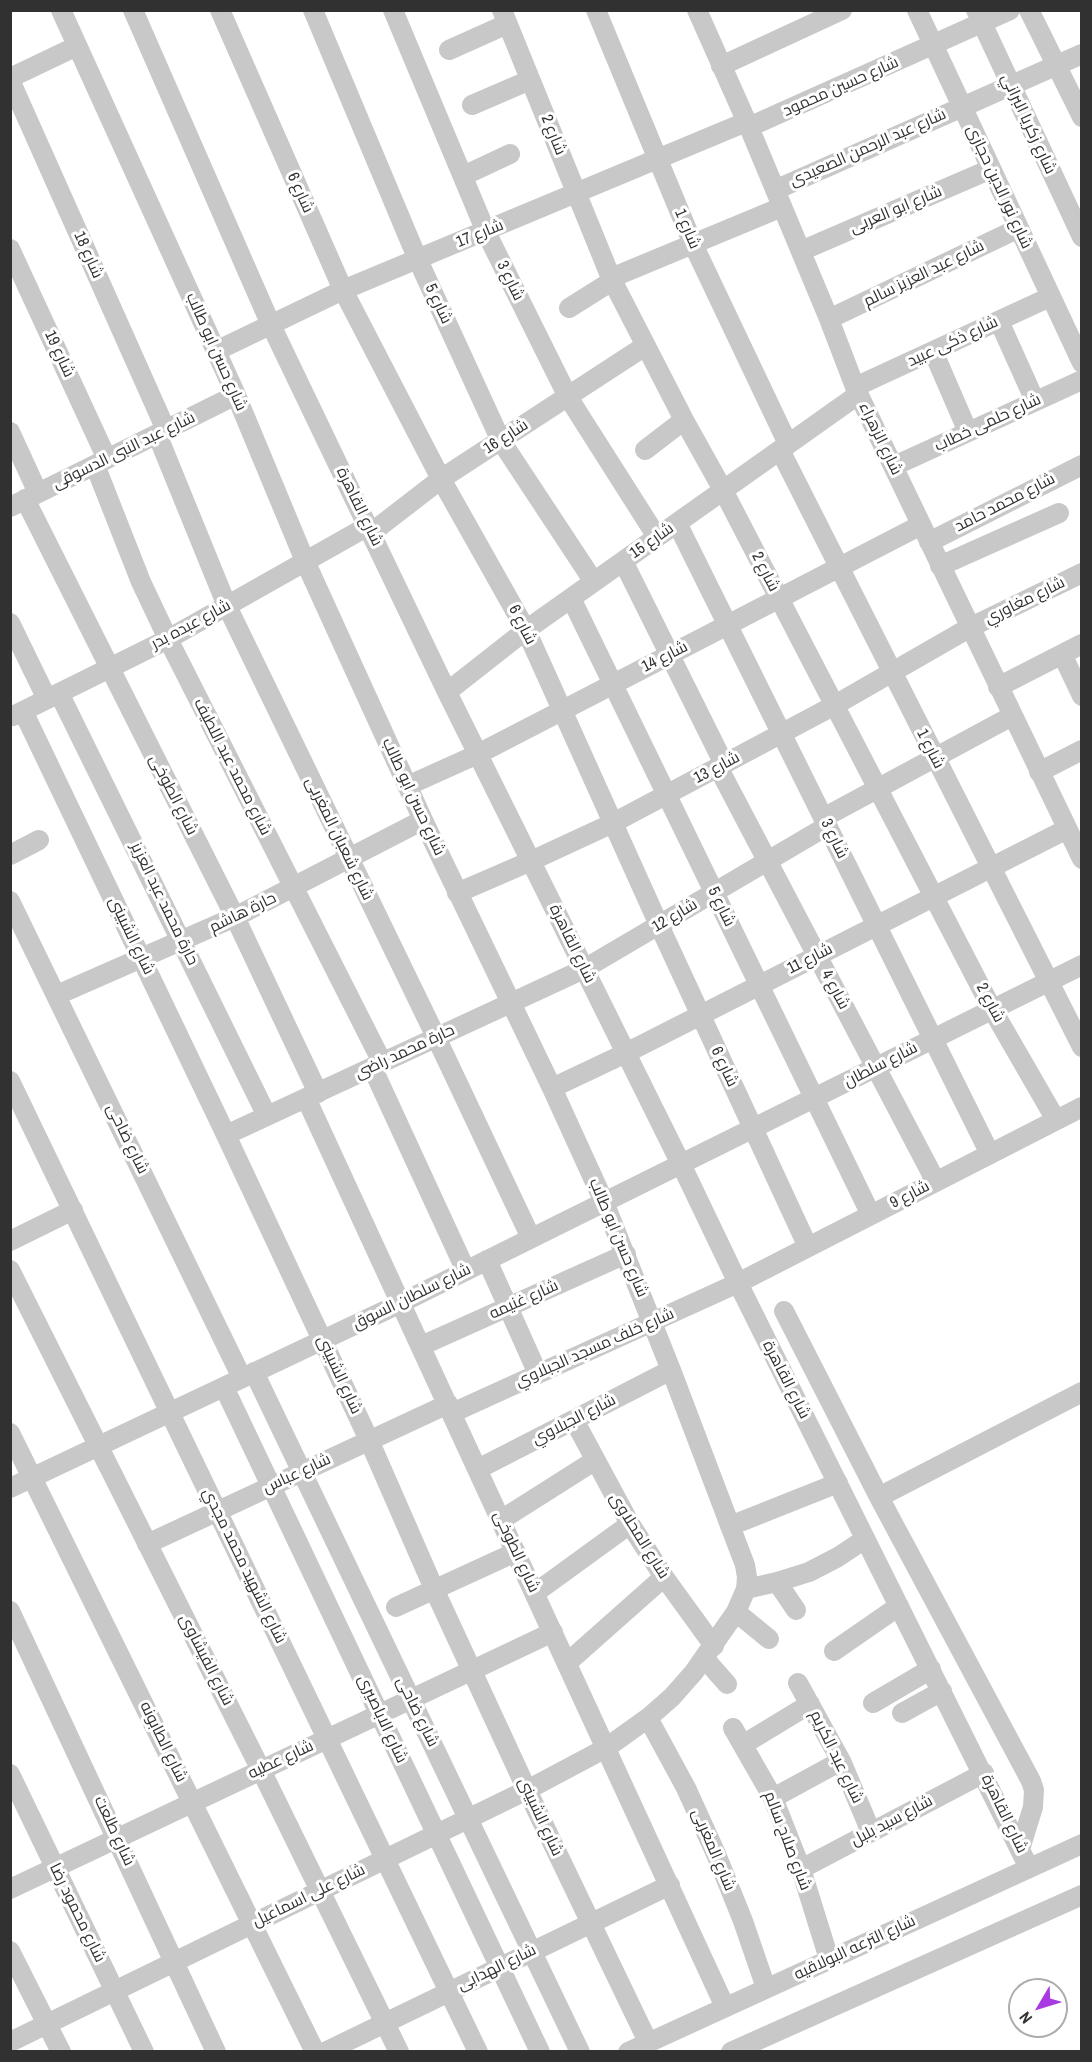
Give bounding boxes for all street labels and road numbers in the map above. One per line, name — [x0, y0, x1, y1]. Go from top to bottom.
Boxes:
street label: شارع حسين محمود — [780, 53, 902, 121]
street label: شارع زكريا البراني — [996, 71, 1060, 177]
street label: شارع عبد الرحمن الصعيدى — [787, 105, 949, 191]
street label: شارع 2 — [536, 112, 570, 158]
street label: شارع نور الدين حجازى — [962, 122, 1036, 252]
street label: شارع 6 — [283, 170, 317, 216]
street label: شارع ابو العربى — [847, 182, 945, 238]
street label: شارع 1 — [670, 206, 704, 252]
street label: شارع 17 — [454, 216, 506, 252]
street label: شارع 18 — [69, 229, 107, 281]
street label: شارع عبد العزيز سالم — [861, 237, 987, 311]
street label: شارع 3 — [492, 258, 528, 304]
street label: شارع 5 — [420, 281, 456, 327]
street label: شارع حسن ابو طالب — [181, 290, 251, 414]
street label: شارع ذكى عبيد — [905, 313, 1001, 371]
street label: شارع 19 — [40, 328, 78, 380]
street label: شارع حلمى خطاب — [932, 390, 1044, 456]
street label: شارع الزهراء — [854, 399, 906, 479]
street label: شارع عبد النبى الدسوقى — [50, 408, 198, 494]
street label: شارع 16 — [480, 416, 532, 458]
street label: شارع القاهرة — [332, 465, 386, 549]
street label: شارع محمد حامد — [952, 469, 1058, 537]
street label: شارع 15 — [626, 519, 678, 563]
street label: شارع 2 — [747, 549, 783, 595]
street label: شارع مغاوري — [982, 573, 1068, 629]
street label: شارع عبده بدر — [148, 596, 234, 654]
street label: شارع 6 — [504, 602, 540, 648]
street label: شارع 14 — [639, 637, 691, 677]
street label: شارع محمد عبد اللطيف — [189, 695, 275, 839]
street label: شارع 1 — [912, 726, 948, 772]
street label: شارع حسن ابو طالب — [377, 735, 449, 859]
street label: شارع 13 — [691, 748, 743, 788]
street label: شارع الطوخى — [145, 752, 201, 838]
street label: شارع شعبان المغربى — [301, 774, 377, 904]
street label: شارع 3 — [816, 816, 852, 862]
street label: حارة محمد عبد العزيز — [126, 840, 202, 968]
street label: شارع 5 — [703, 884, 739, 930]
street label: حارة هاشم — [206, 889, 280, 937]
street label: شارع الشبينى — [104, 894, 158, 978]
street label: شارع 12 — [649, 895, 701, 937]
street label: شارع القاهرة — [545, 902, 599, 986]
street label: شارع 11 — [784, 939, 836, 979]
street label: شارع 4 — [817, 967, 853, 1013]
street label: شارع 2 — [972, 980, 1008, 1026]
street label: حارة محمد راضى — [352, 1021, 458, 1083]
street label: شارع سلطان — [841, 1038, 921, 1092]
street label: شارع 6 — [706, 1044, 742, 1090]
street label: شارع ضاحى — [102, 1101, 152, 1177]
street label: شارع حسن ابو طالب — [584, 1176, 652, 1300]
street label: شارع 9 — [887, 1177, 933, 1213]
street label: شارع سلطان السوق — [350, 1260, 474, 1334]
street label: شارع غنيمه — [486, 1276, 562, 1324]
street label: شارع خلف مسجد الجبلاوي — [513, 1304, 677, 1392]
street label: شارع الشبينى — [312, 1333, 366, 1417]
street label: شارع القاهرة — [758, 1338, 814, 1422]
street label: شارع الجبلاوي — [529, 1391, 619, 1449]
street label: شارع عباس — [260, 1450, 334, 1498]
street label: شارع الشهيد محمد مجدي — [198, 1485, 290, 1647]
street label: شارع المحلاوى — [605, 1490, 673, 1582]
street label: شارع الطوخى — [489, 1508, 543, 1596]
street label: شارع الفيشاوى — [175, 1611, 237, 1709]
street label: شارع الاباصيرى — [353, 1672, 411, 1766]
street label: شارع ضاحى — [392, 1674, 442, 1750]
street label: شارع الطابونه — [135, 1699, 191, 1785]
street label: شارع عبد الكريم — [805, 1707, 867, 1807]
street label: شارع عطيه — [245, 1736, 317, 1784]
street label: شارع القاهرة — [977, 1772, 1031, 1856]
street label: شارع الشبينى — [513, 1775, 567, 1859]
street label: شارع صلاح سالم — [759, 1789, 815, 1893]
street label: شارع سيد بلبل — [848, 1791, 936, 1851]
street label: شارع طلعت — [90, 1793, 138, 1869]
street label: شارع المغربى — [687, 1806, 739, 1894]
street label: شارع محمود رضا — [45, 1860, 109, 1966]
street label: شارع على اسماعيل — [250, 1860, 368, 1932]
street label: شارع الترعه البولاقيه — [791, 1911, 919, 1985]
street label: شارع الهدابى — [455, 1941, 539, 1995]

